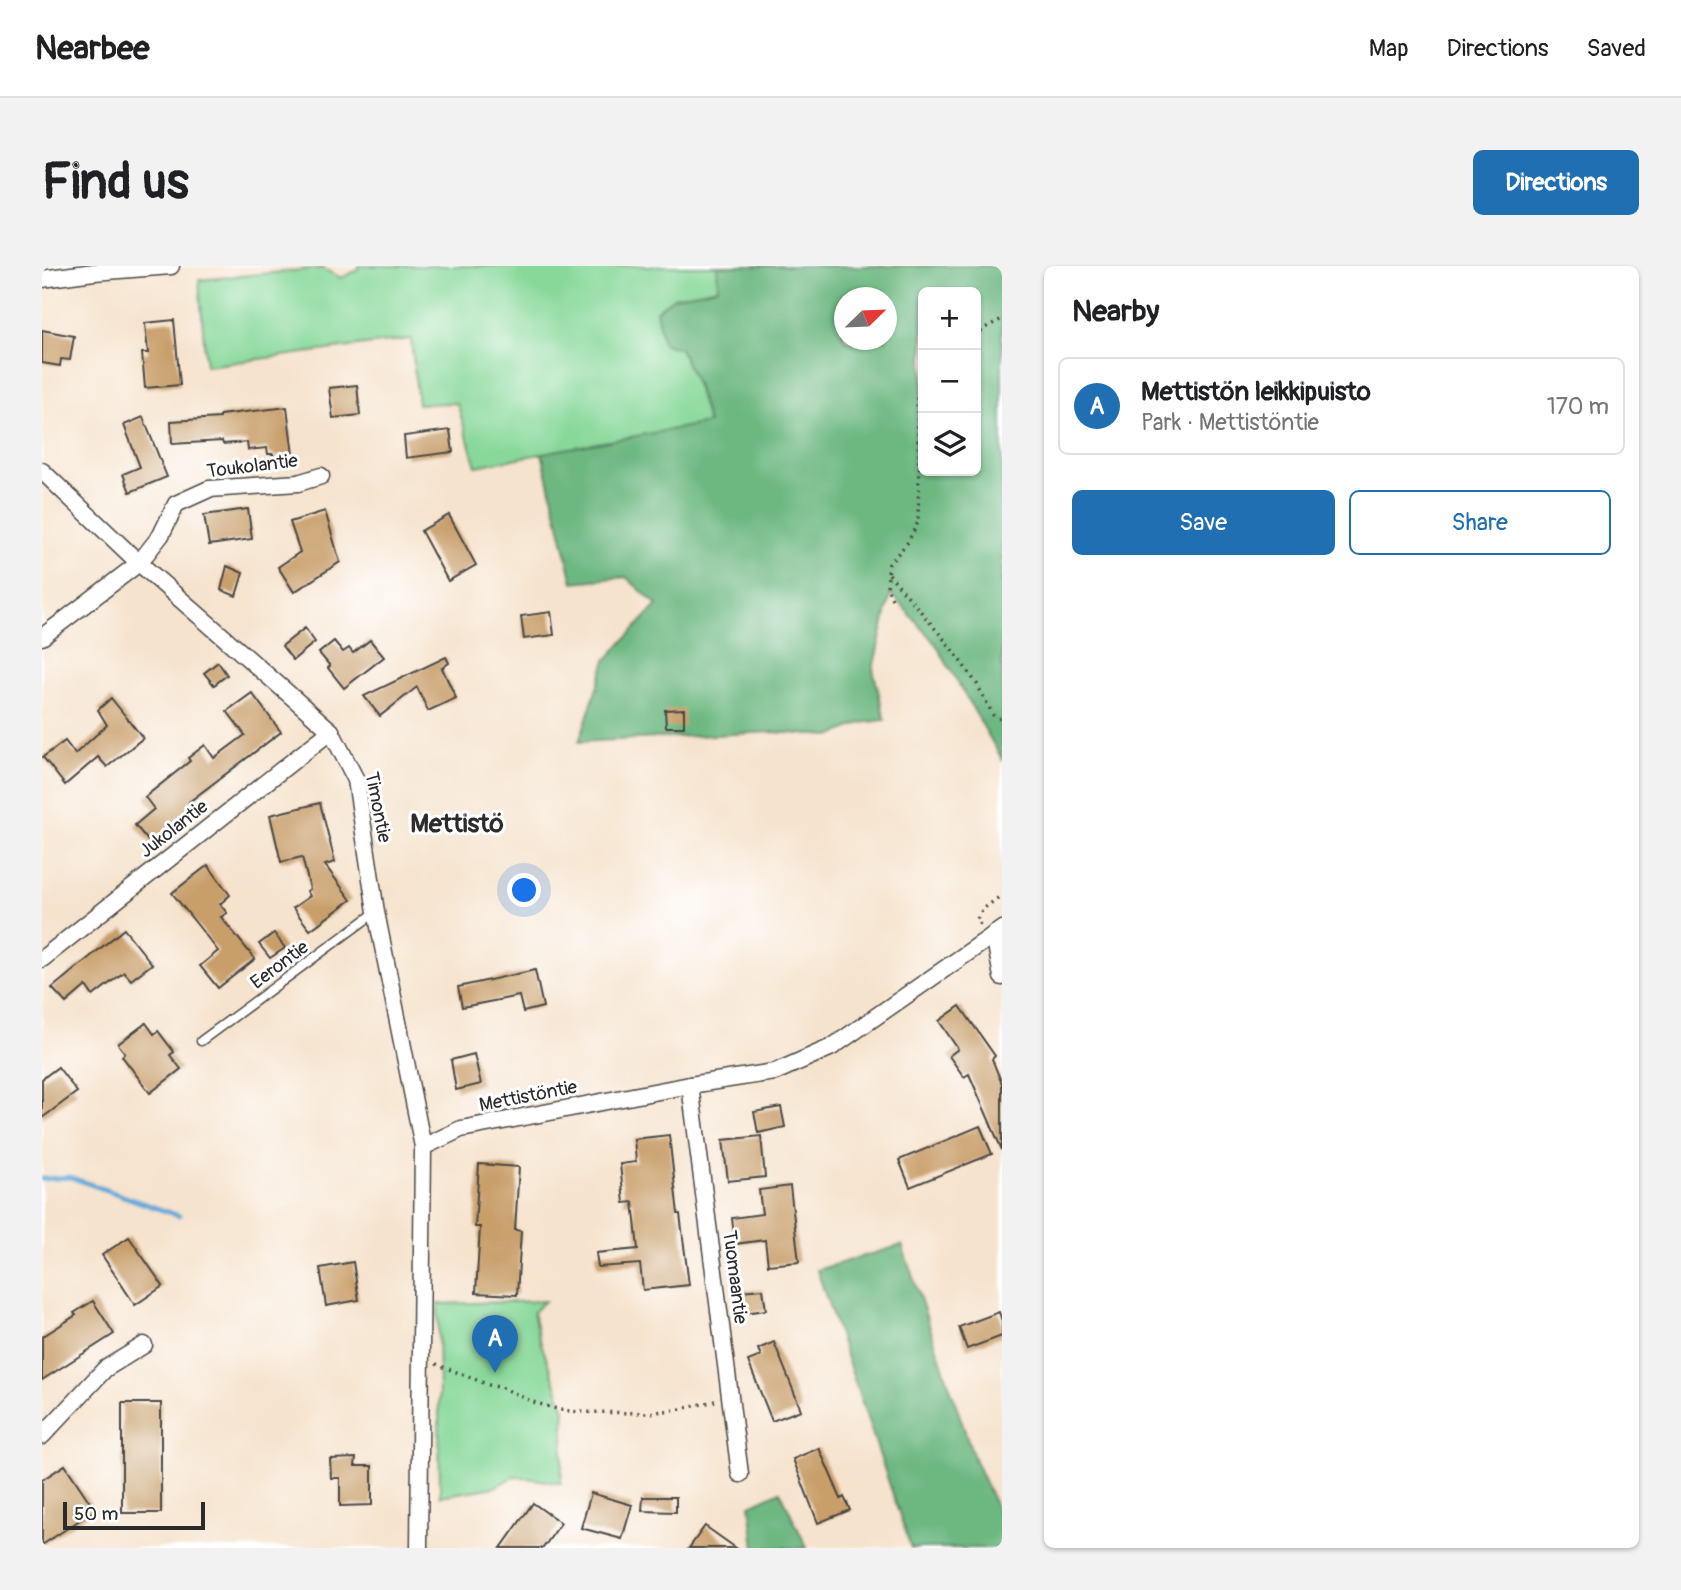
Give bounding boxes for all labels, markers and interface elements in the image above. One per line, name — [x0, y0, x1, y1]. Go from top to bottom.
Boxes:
text: Nearbee — [35, 28, 149, 69]
text: Map — [1369, 34, 1409, 63]
text: Directions — [1447, 34, 1548, 63]
text: Saved — [1586, 34, 1646, 63]
button: Directions — [1473, 150, 1639, 215]
text: Find us — [42, 152, 189, 213]
north arrow — [834, 287, 897, 350]
map controls — [918, 287, 981, 476]
button: + — [918, 287, 981, 350]
text: Nearby — [1072, 293, 1159, 330]
button: − — [918, 350, 981, 413]
text: Mettistön leikkipuisto — [1141, 376, 1371, 408]
text: A — [1090, 392, 1104, 421]
text: 170 m — [1547, 392, 1609, 421]
text: Park · Mettistöntie — [1141, 408, 1319, 437]
button: layers — [918, 413, 981, 476]
street label: Toukolantie — [205, 448, 300, 483]
button: Save — [1072, 490, 1335, 555]
button: Share — [1349, 490, 1611, 555]
street label: Timontie — [359, 770, 397, 845]
street label: Jukolantie — [134, 794, 213, 863]
district label: Mettistö — [410, 808, 504, 840]
your location — [507, 873, 541, 907]
street label: Eerontie — [246, 935, 314, 994]
street label: Mettistöntie — [477, 1075, 580, 1117]
street label: Tuomaantie — [717, 1229, 753, 1326]
pin: A — [472, 1315, 518, 1373]
scale bar — [63, 1499, 205, 1531]
text: 50 m — [74, 1502, 118, 1526]

